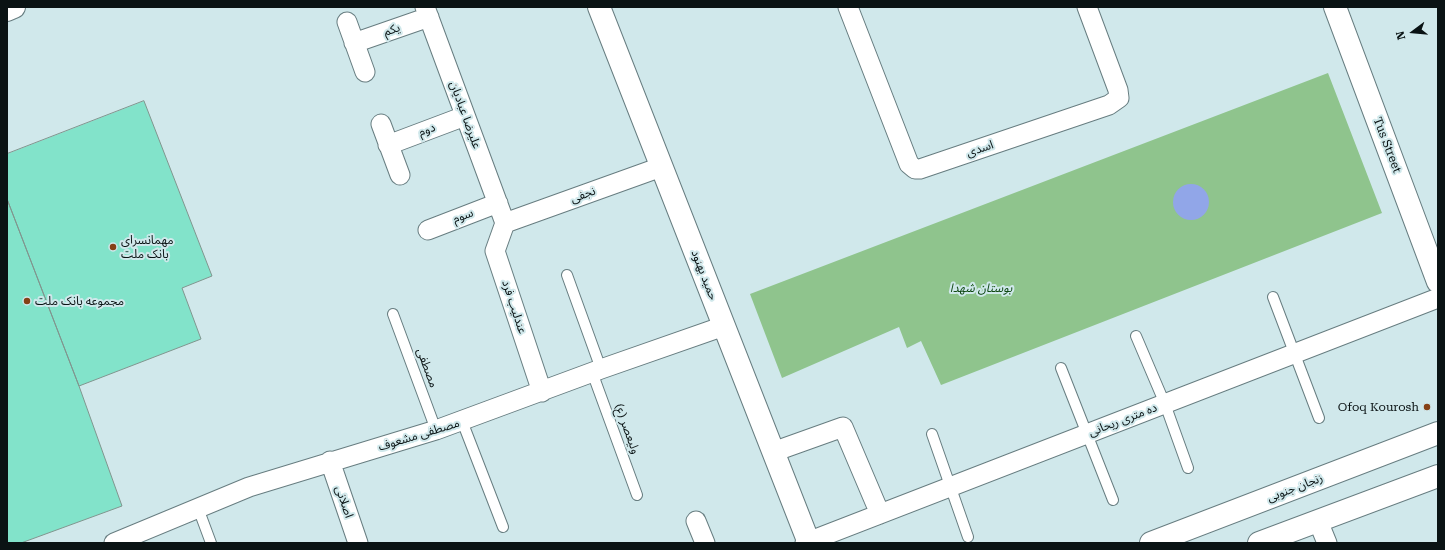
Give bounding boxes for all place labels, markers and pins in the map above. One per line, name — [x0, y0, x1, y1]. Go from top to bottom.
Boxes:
place label: مهمانسرای بانک ملت — [121, 233, 174, 261]
marker: مهمانسرای بانک ملت — [108, 242, 118, 252]
place label: مجموعه بانک ملت — [35, 294, 124, 308]
marker: مجموعه بانک ملت — [22, 296, 32, 306]
place label: Ofoq Kourosh — [1338, 400, 1419, 414]
marker: Ofoq Kourosh — [1422, 402, 1432, 412]

